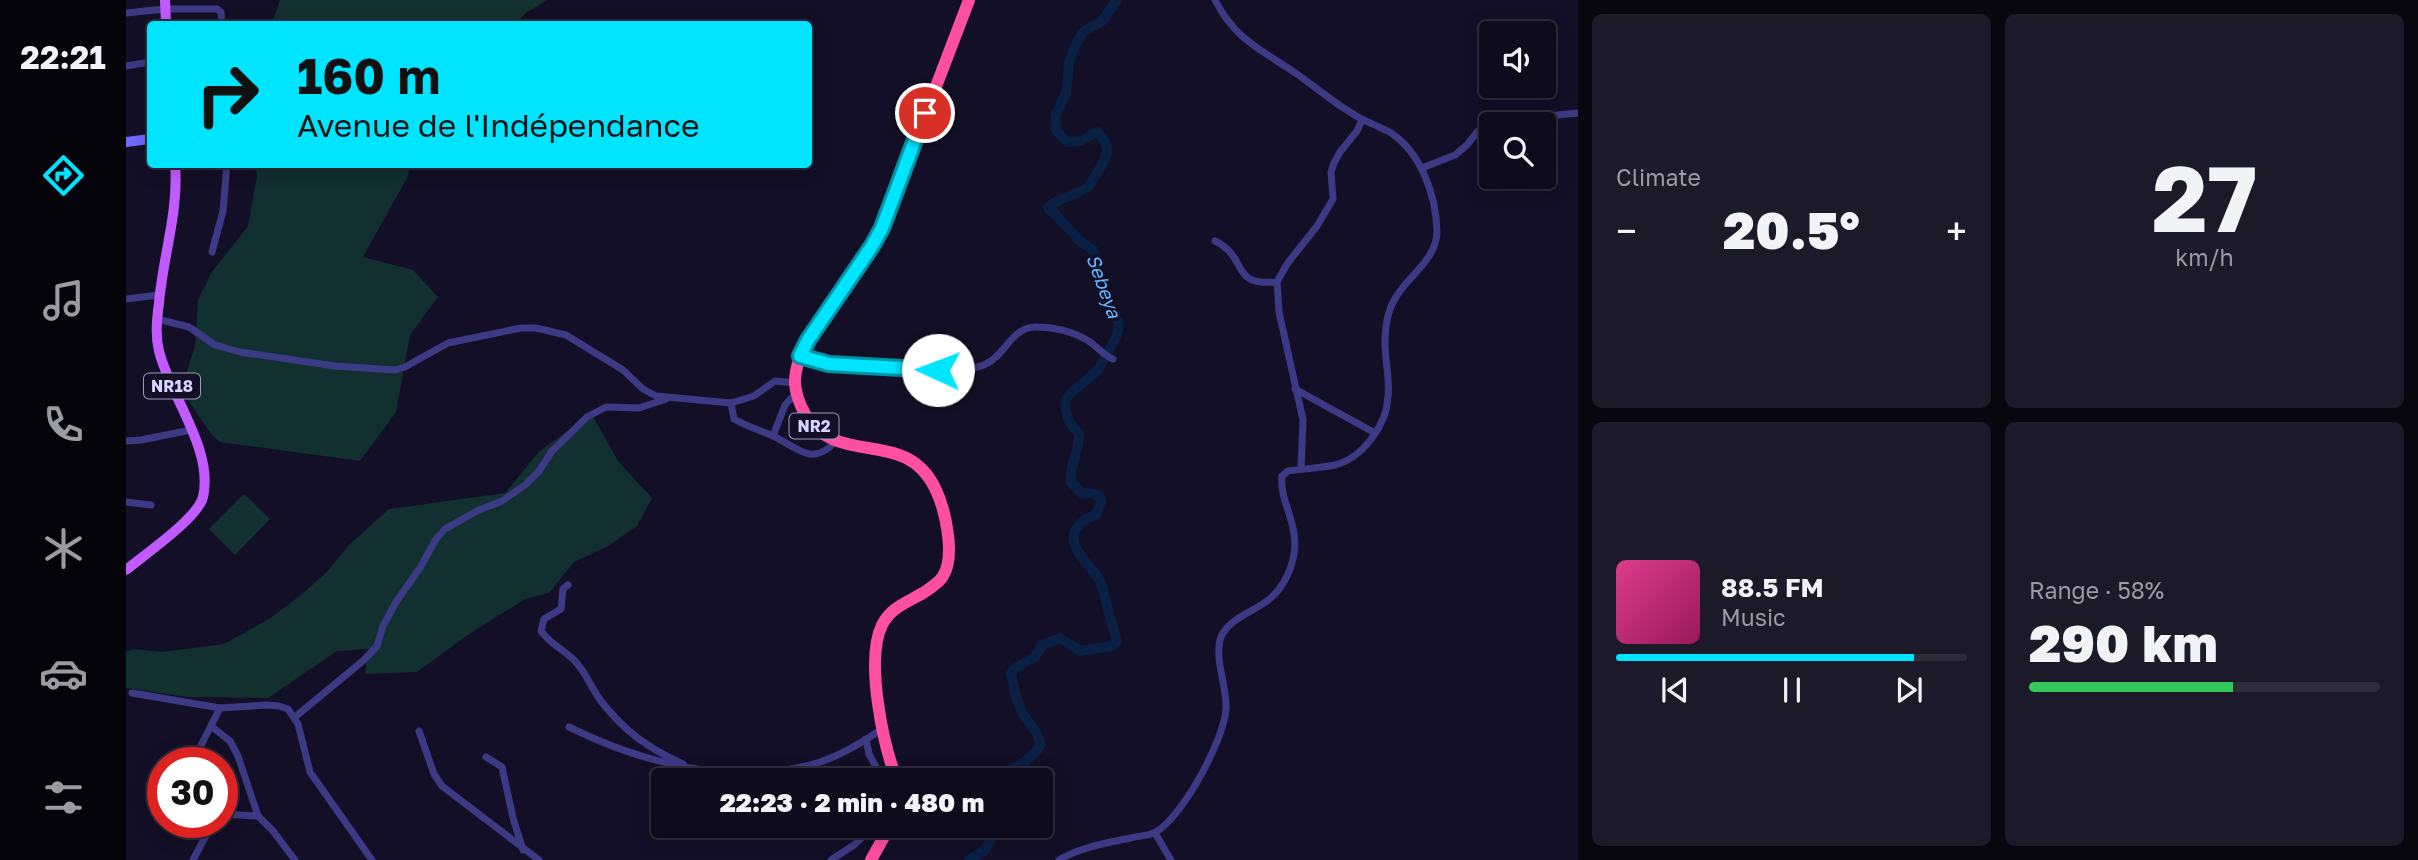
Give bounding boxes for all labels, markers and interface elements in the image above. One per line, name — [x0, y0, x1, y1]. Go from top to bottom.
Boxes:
map controls — [1479, 21, 1556, 189]
button: sound — [1479, 21, 1556, 98]
text: 22:21 — [20, 38, 106, 76]
text: 160 m — [297, 46, 440, 105]
icon: right — [182, 49, 273, 140]
pin — [895, 83, 955, 143]
icon: arrive — [906, 94, 944, 132]
text: Avenue de l'Indépendance — [297, 106, 700, 144]
button: search — [1479, 112, 1556, 189]
text: 27 — [2152, 143, 2257, 252]
icon: directions — [39, 151, 88, 200]
text: Climate — [1616, 163, 1701, 191]
text: 20.5° — [1723, 198, 1860, 260]
text: − — [1616, 208, 1637, 253]
text: + — [1946, 208, 1967, 253]
text: km/h — [2175, 243, 2234, 271]
water label: Sebeya — [1082, 251, 1127, 322]
icon: music — [39, 276, 88, 325]
position arrow — [901, 333, 975, 407]
road number: NR18 — [144, 374, 200, 398]
icon: phone — [39, 400, 88, 449]
road number: NR2 — [790, 414, 838, 438]
icon: climate — [39, 524, 88, 573]
text: 88.5 FM — [1721, 572, 1824, 603]
text: Range · 58% — [2029, 576, 2164, 604]
text: Music — [1721, 603, 1786, 631]
text: 290 km — [2029, 611, 2218, 673]
icon: car — [39, 649, 88, 698]
icon: previous — [1656, 671, 1694, 709]
icon: pause — [1773, 671, 1811, 709]
icon: next — [1890, 671, 1928, 709]
speed limit sign: 30 — [147, 747, 238, 838]
icon: filters — [39, 773, 88, 822]
text: 22:23 · 2 min · 480 m — [720, 787, 984, 818]

